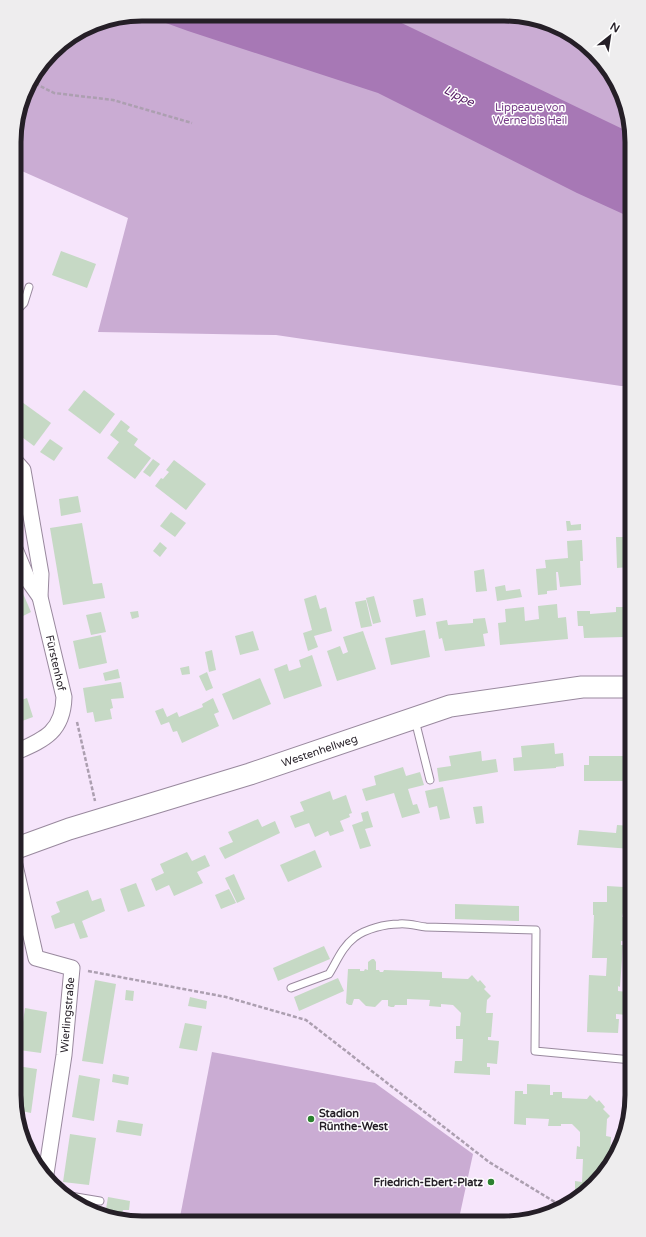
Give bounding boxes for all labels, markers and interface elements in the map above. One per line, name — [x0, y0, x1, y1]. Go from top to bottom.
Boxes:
north arrow — [590, 16, 630, 56]
text: N — [608, 20, 622, 36]
water label: Lippe — [442, 83, 477, 110]
park label: Lippeaue von Werne bis Heil — [493, 101, 567, 127]
street label: Fürstenhof — [43, 634, 68, 693]
street label: Westenhellweg — [280, 732, 359, 770]
street label: Wierlingstraße — [58, 977, 77, 1053]
place label: Stadion Rünthe-West — [319, 1107, 389, 1133]
marker: Stadion Rünthe-West — [306, 1114, 316, 1124]
place label: Friedrich-Ebert-Platz — [374, 1176, 484, 1189]
marker: Friedrich-Ebert-Platz — [486, 1177, 496, 1187]

